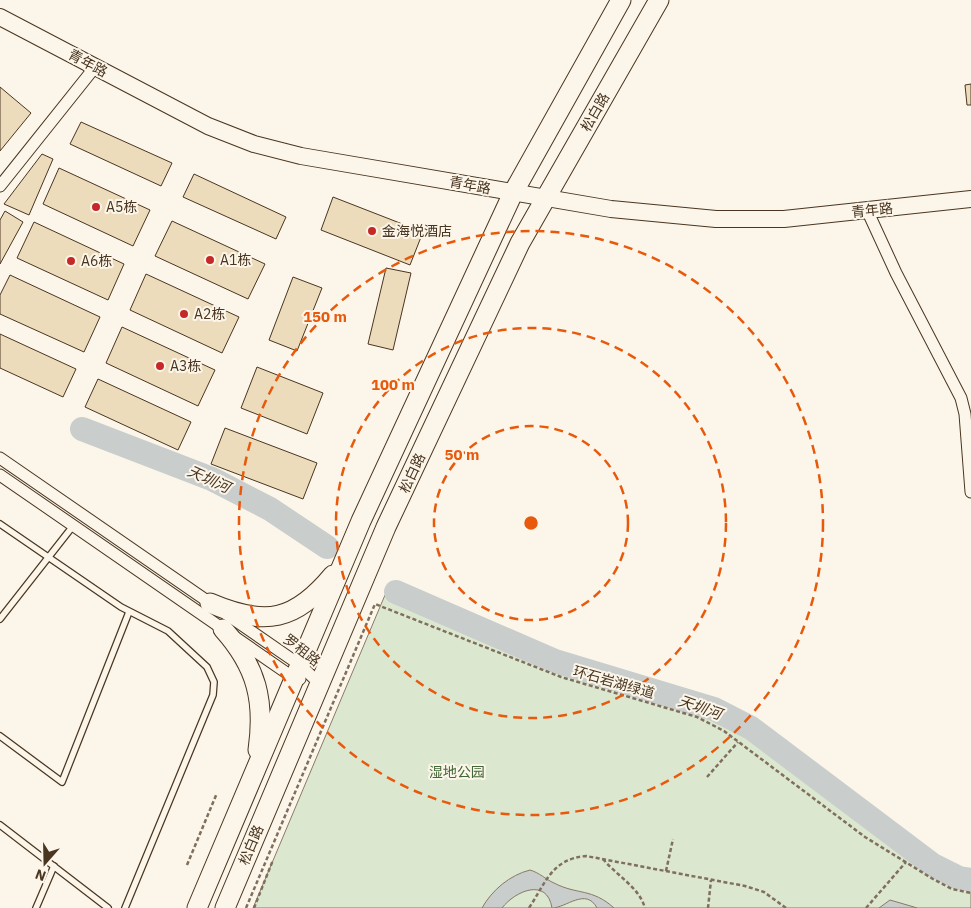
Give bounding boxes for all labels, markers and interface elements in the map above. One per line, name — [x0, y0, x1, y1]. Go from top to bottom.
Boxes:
street label: 青年路 — [65, 45, 111, 81]
street label: 松白路 — [577, 89, 613, 135]
street label: 青年路 — [448, 172, 492, 198]
place label: A5栋 — [106, 198, 137, 216]
street label: 青年路 — [850, 199, 894, 221]
marker: A5栋 — [90, 201, 102, 213]
place label: 金海悦酒店 — [382, 222, 452, 240]
marker: 金海悦酒店 — [366, 225, 378, 237]
place label: A1栋 — [220, 251, 251, 269]
place label: A6栋 — [81, 252, 112, 270]
marker: A1栋 — [204, 254, 216, 266]
marker: A6栋 — [65, 255, 77, 267]
place label: A2栋 — [194, 305, 225, 323]
text: 150 m — [303, 307, 347, 326]
marker: A2栋 — [178, 308, 190, 320]
place label: A3栋 — [170, 357, 201, 375]
marker: A3栋 — [154, 360, 166, 372]
text: 100 m — [371, 375, 415, 394]
text: 50 m — [445, 445, 479, 464]
street label: 松白路 — [395, 450, 429, 496]
water label: 天圳河 — [185, 461, 236, 498]
centre of rings — [522, 514, 540, 532]
street label: 罗租路 — [280, 630, 324, 670]
street label: 环石岩湖绿道 — [571, 662, 657, 702]
water label: 天圳河 — [676, 691, 727, 724]
park label: 湿地公园 — [429, 763, 485, 781]
street label: 松白路 — [235, 822, 267, 868]
north arrow — [20, 838, 70, 888]
text: N — [33, 865, 48, 885]

